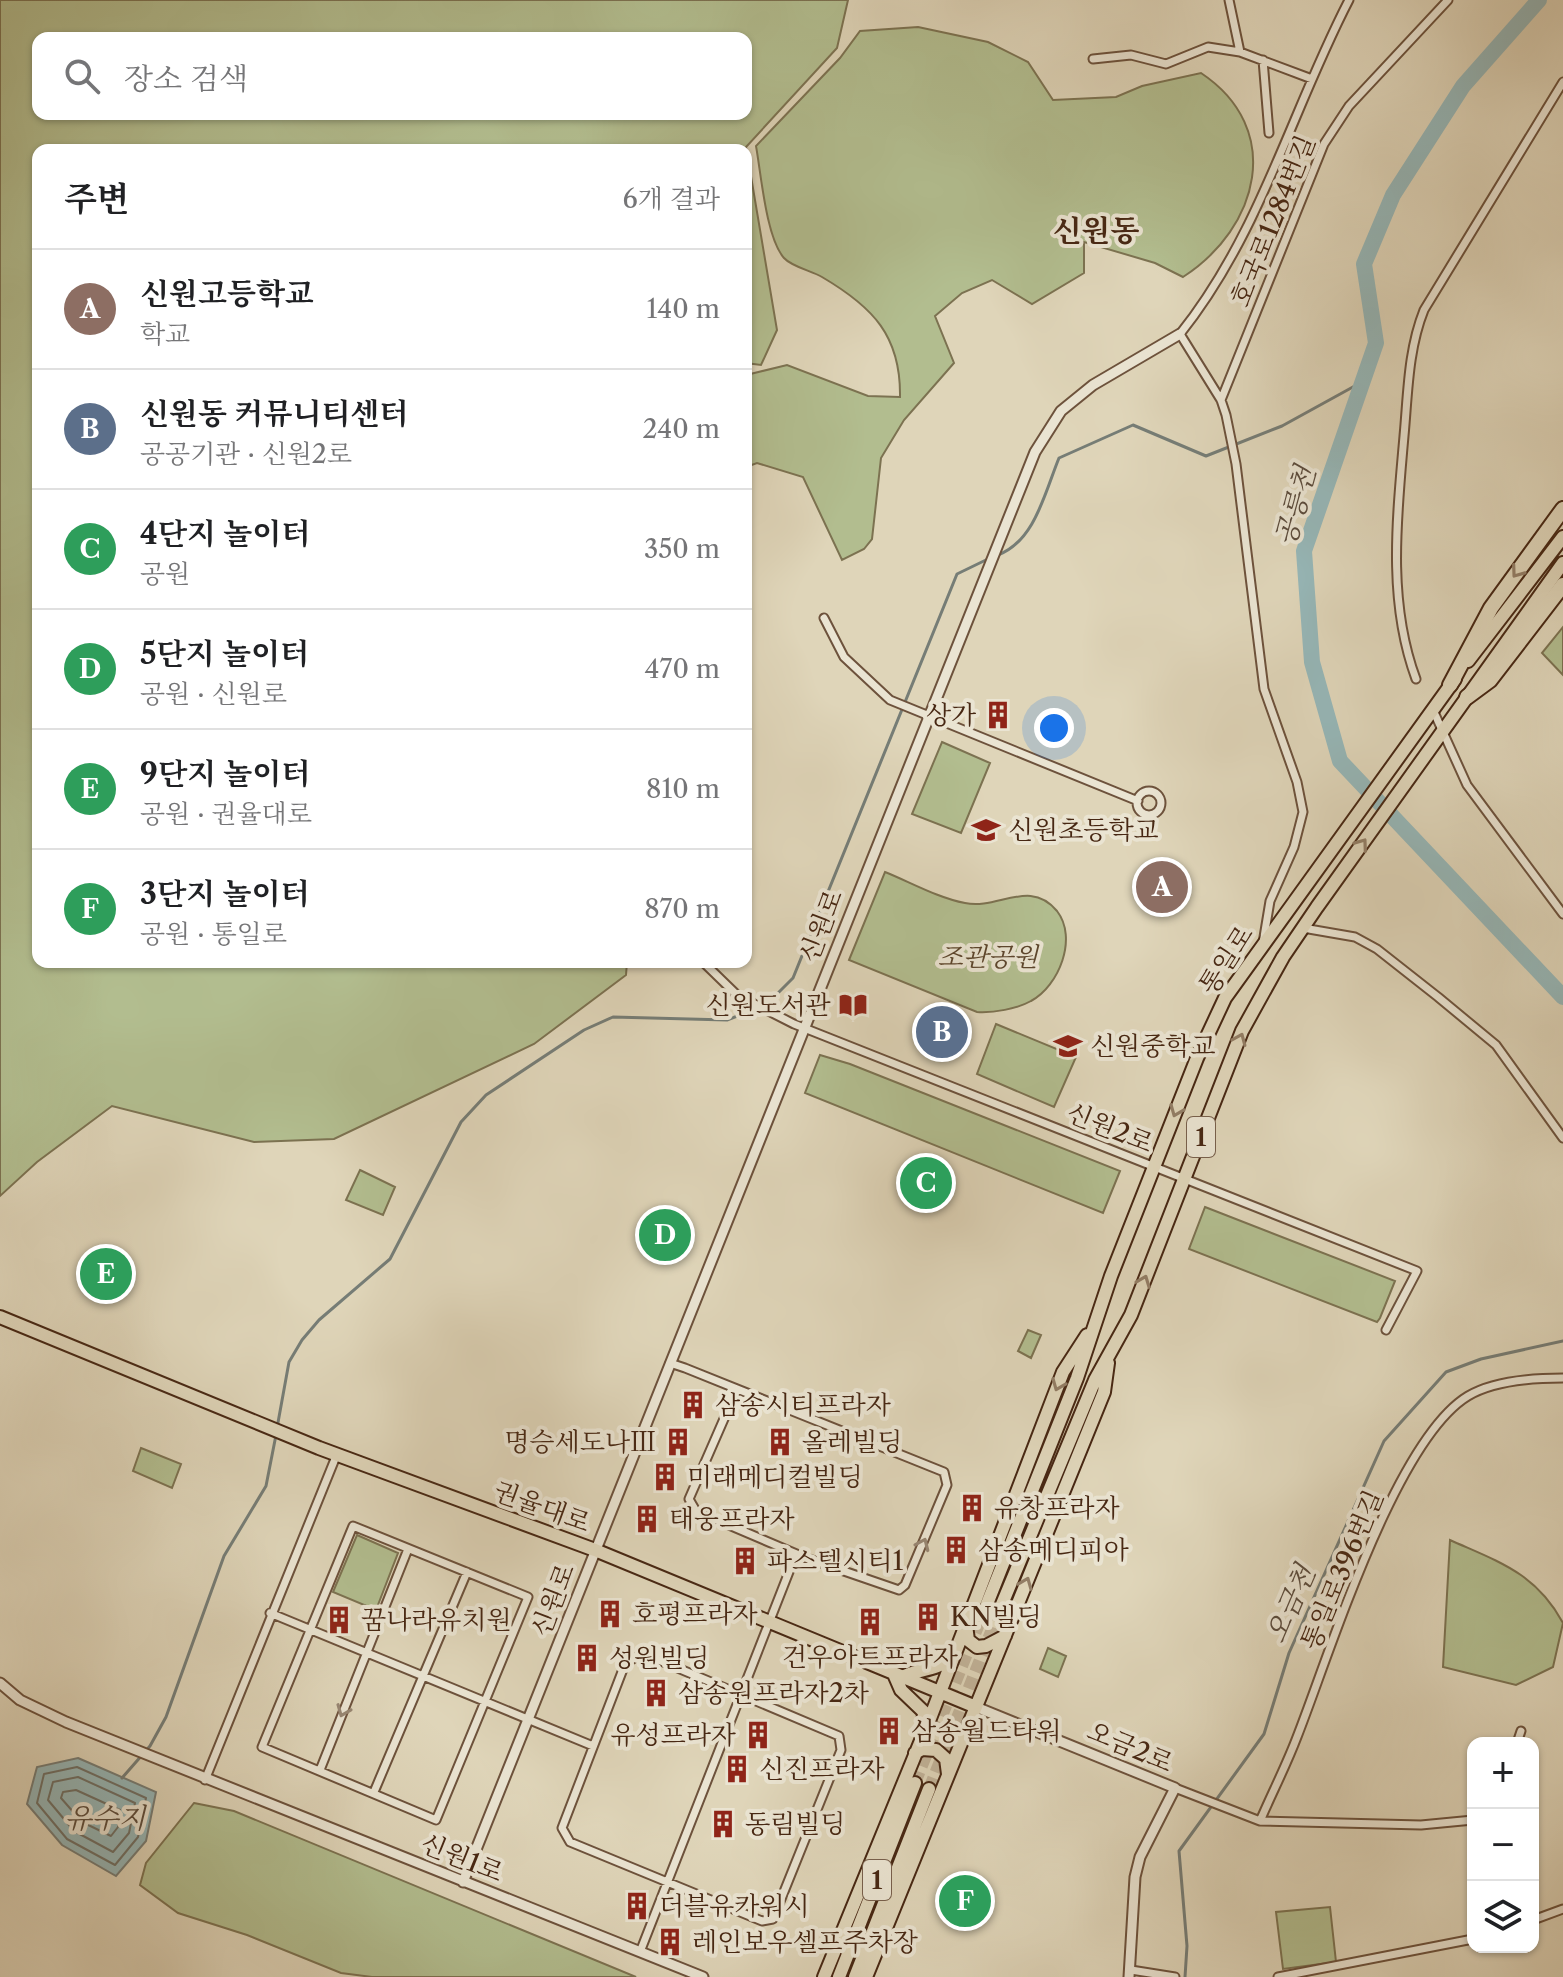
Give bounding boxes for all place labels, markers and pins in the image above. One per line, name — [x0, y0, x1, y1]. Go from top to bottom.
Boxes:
place label: 상가 — [926, 699, 976, 731]
building icon: 상가 — [983, 700, 1013, 730]
place label: 신원초등학교 — [1008, 814, 1159, 846]
school or university icon: 신원초등학교 — [971, 815, 1001, 845]
pin: A — [1136, 857, 1188, 917]
place label: 신원도서관 — [705, 989, 831, 1021]
library icon: 신원도서관 — [838, 990, 868, 1020]
pin: B — [916, 1002, 968, 1062]
place label: 신원중학교 — [1090, 1030, 1216, 1062]
school or university icon: 신원중학교 — [1053, 1031, 1083, 1061]
pin: C — [900, 1153, 952, 1213]
pin: D — [639, 1205, 691, 1265]
pin: E — [80, 1244, 132, 1304]
place label: 삼송시티프라자 — [715, 1389, 891, 1421]
building icon: 삼송시티프라자 — [678, 1390, 708, 1420]
place label: 명승세도나Ⅲ — [504, 1426, 656, 1458]
place label: 올레빌딩 — [802, 1426, 902, 1458]
building icon: 명승세도나Ⅲ — [663, 1427, 693, 1457]
building icon: 올레빌딩 — [765, 1427, 795, 1457]
place label: 미래메디컬빌딩 — [687, 1461, 863, 1493]
building icon: 미래메디컬빌딩 — [650, 1462, 680, 1492]
place label: 유창프라자 — [994, 1492, 1120, 1524]
building icon: 유창프라자 — [957, 1493, 987, 1523]
place label: 태웅프라자 — [669, 1503, 795, 1535]
building icon: 태웅프라자 — [632, 1504, 662, 1534]
place label: 삼송메디피아 — [978, 1534, 1130, 1566]
building icon: 삼송메디피아 — [941, 1535, 971, 1565]
place label: 파스텔시티1 — [767, 1545, 904, 1577]
building icon: 파스텔시티1 — [730, 1546, 760, 1576]
place label: 호평프라자 — [632, 1598, 758, 1630]
building icon: 호평프라자 — [595, 1599, 625, 1629]
place label: KN빌딩 — [950, 1601, 1042, 1633]
building icon: KN빌딩 — [913, 1602, 943, 1632]
place label: 꿈나라유치원 — [361, 1604, 512, 1636]
building icon: 꿈나라유치원 — [324, 1605, 354, 1635]
building icon: 건우아트프라자 — [855, 1607, 885, 1637]
place label: 건우아트프라자 — [782, 1641, 958, 1673]
place label: 성원빌딩 — [609, 1642, 709, 1674]
building icon: 성원빌딩 — [572, 1643, 602, 1673]
place label: 삼송원프라자2차 — [678, 1677, 869, 1709]
building icon: 삼송원프라자2차 — [641, 1678, 671, 1708]
place label: 삼송월드타워 — [911, 1715, 1062, 1747]
building icon: 삼송월드타워 — [874, 1716, 904, 1746]
place label: 유성프라자 — [610, 1719, 736, 1751]
building icon: 유성프라자 — [743, 1720, 773, 1750]
place label: 신진프라자 — [759, 1753, 885, 1785]
building icon: 신진프라자 — [722, 1754, 752, 1784]
place label: 동림빌딩 — [745, 1808, 845, 1840]
building icon: 동림빌딩 — [708, 1809, 738, 1839]
pin: F — [939, 1871, 991, 1931]
place label: 더블유카워시 — [659, 1890, 810, 1922]
building icon: 더블유카워시 — [622, 1891, 652, 1921]
place label: 레인보우셀프주차장 — [692, 1926, 918, 1958]
building icon: 레인보우셀프주차장 — [655, 1927, 685, 1957]

